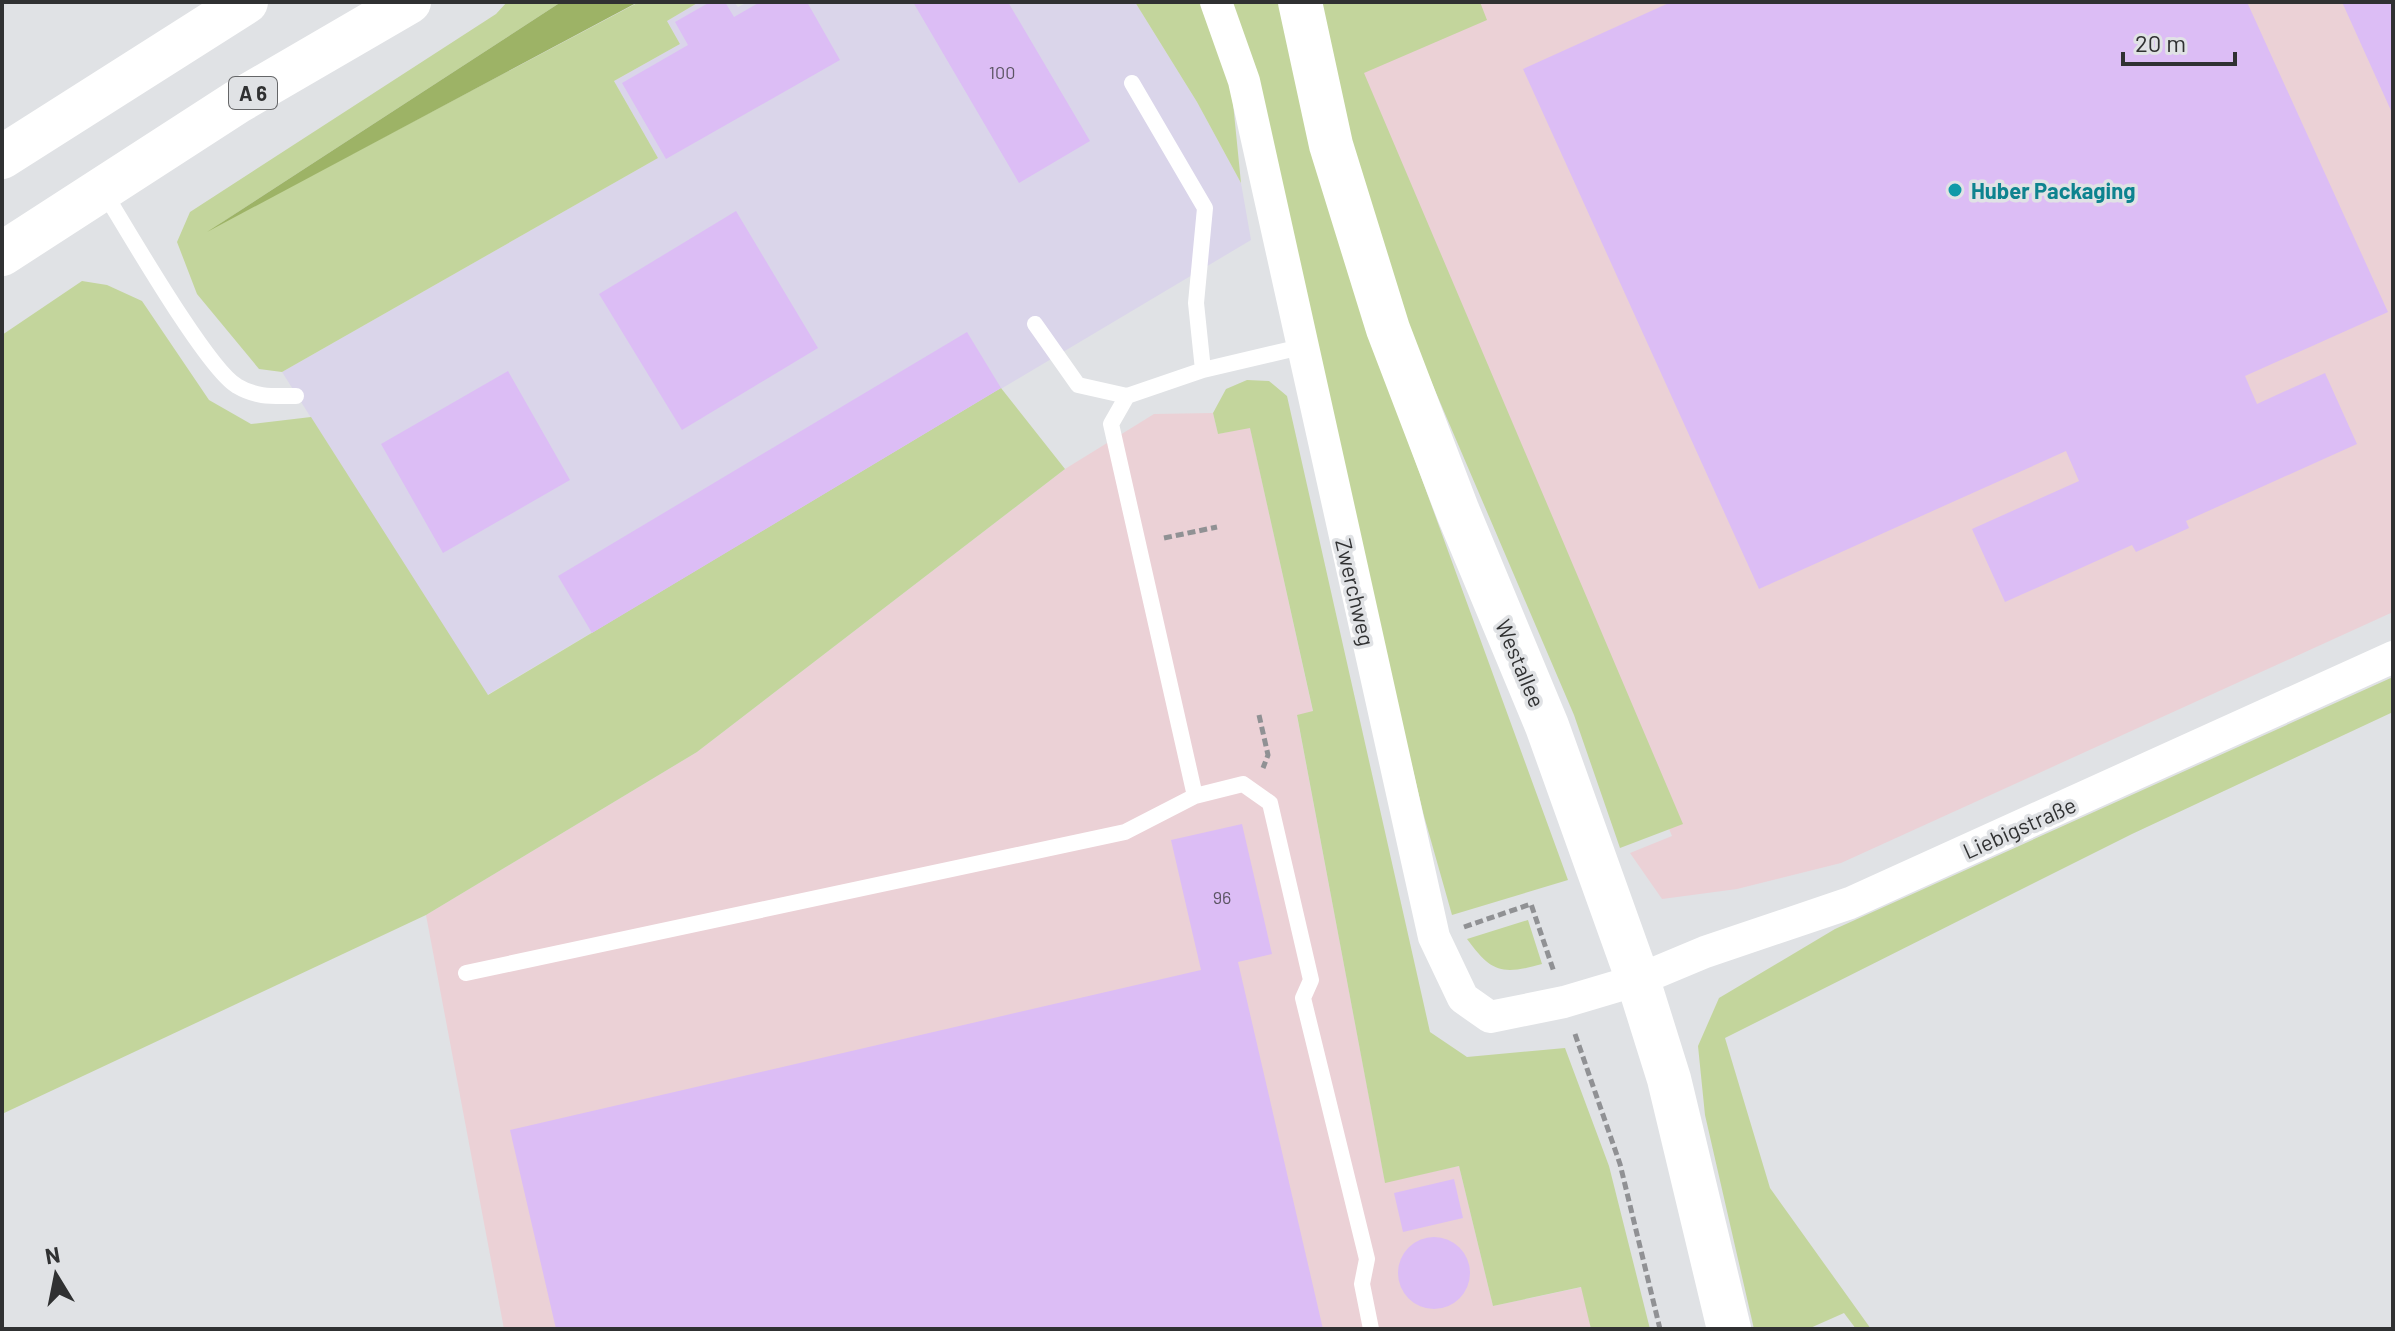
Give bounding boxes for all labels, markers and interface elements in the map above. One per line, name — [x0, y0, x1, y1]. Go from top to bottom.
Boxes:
scale bar — [2123, 16, 2235, 66]
text: 20 m — [2135, 28, 2186, 57]
house number: 100 — [989, 61, 1015, 83]
road number: A 6 — [229, 77, 277, 109]
place label: Huber Packaging — [1971, 177, 2135, 203]
marker: Huber Packaging — [1946, 181, 1964, 199]
street label: Zwerchweg — [1331, 536, 1381, 648]
street label: Westallee — [1491, 615, 1551, 711]
street label: Liebigstraße — [1959, 791, 2079, 863]
house number: 96 — [1213, 886, 1231, 908]
north arrow — [16, 1235, 96, 1315]
text: N — [43, 1240, 62, 1268]

